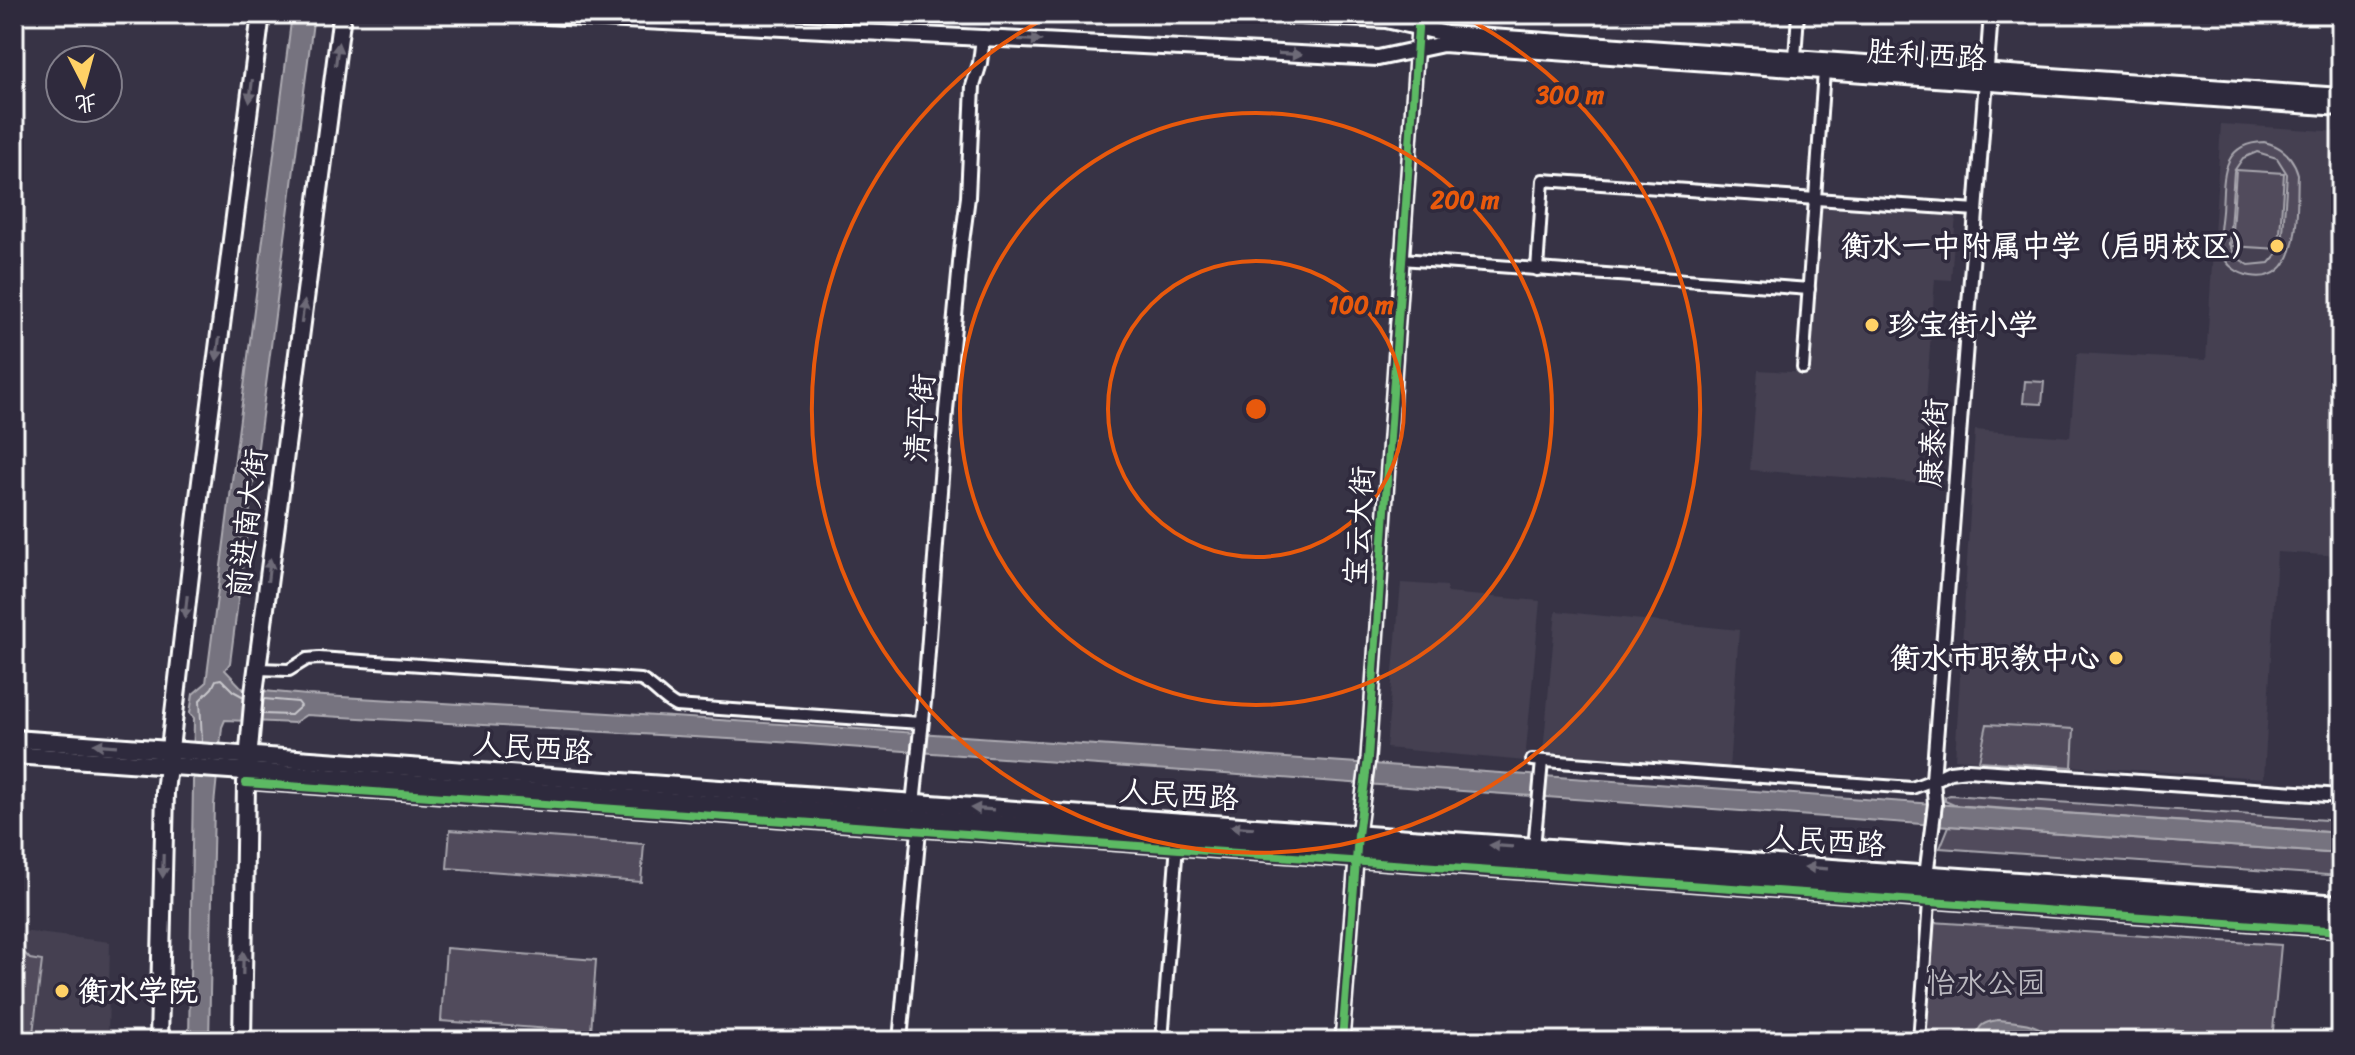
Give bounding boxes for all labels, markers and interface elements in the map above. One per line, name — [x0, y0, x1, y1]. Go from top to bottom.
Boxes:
street label: 胜利西路 — [1865, 24, 1989, 86]
one-way arrow — [1018, 34, 1043, 47]
one-way arrow — [331, 41, 344, 66]
north arrow — [44, 44, 124, 124]
one-way arrow — [1278, 47, 1303, 60]
text: 300 m — [1535, 74, 1605, 116]
one-way arrow — [245, 79, 258, 104]
text: 北 — [73, 83, 99, 124]
text: 200 m — [1430, 179, 1500, 221]
place label: 衡水一中附属中学（启明校区） — [1841, 219, 2261, 273]
marker: 衡水一中附属中学（启明校区） — [2268, 237, 2286, 255]
text: 100 m — [1328, 284, 1394, 326]
place label: 珍宝街小学 — [1888, 298, 2038, 352]
one-way arrow — [297, 299, 310, 324]
marker: 珍宝街小学 — [1863, 316, 1881, 334]
one-way arrow — [211, 337, 224, 362]
street label: 清平街 — [889, 371, 951, 465]
centre of rings — [1242, 395, 1270, 423]
street label: 康泰街 — [1903, 396, 1963, 490]
street label: 前进南大街 — [211, 445, 283, 601]
street label: 宝云大街 — [1328, 464, 1390, 588]
one-way arrow — [263, 557, 276, 582]
one-way arrow — [180, 595, 193, 620]
place label: 衡水市职教中心 — [1890, 631, 2100, 685]
marker: 衡水市职教中心 — [2107, 649, 2125, 667]
street label: 人民西路 — [471, 717, 595, 779]
one-way arrow — [92, 738, 117, 751]
street label: 人民西路 — [1117, 764, 1241, 826]
one-way arrow — [969, 802, 994, 815]
street label: 人民西路 — [1764, 810, 1888, 872]
one-way arrow — [1229, 820, 1254, 833]
one-way arrow — [1488, 839, 1513, 852]
one-way arrow — [157, 854, 170, 879]
one-way arrow — [1803, 862, 1828, 875]
one-way arrow — [237, 950, 250, 975]
park label: 怡水公园 — [1926, 956, 2046, 1010]
place label: 衡水学院 — [78, 964, 198, 1018]
marker: 衡水学院 — [53, 982, 71, 1000]

